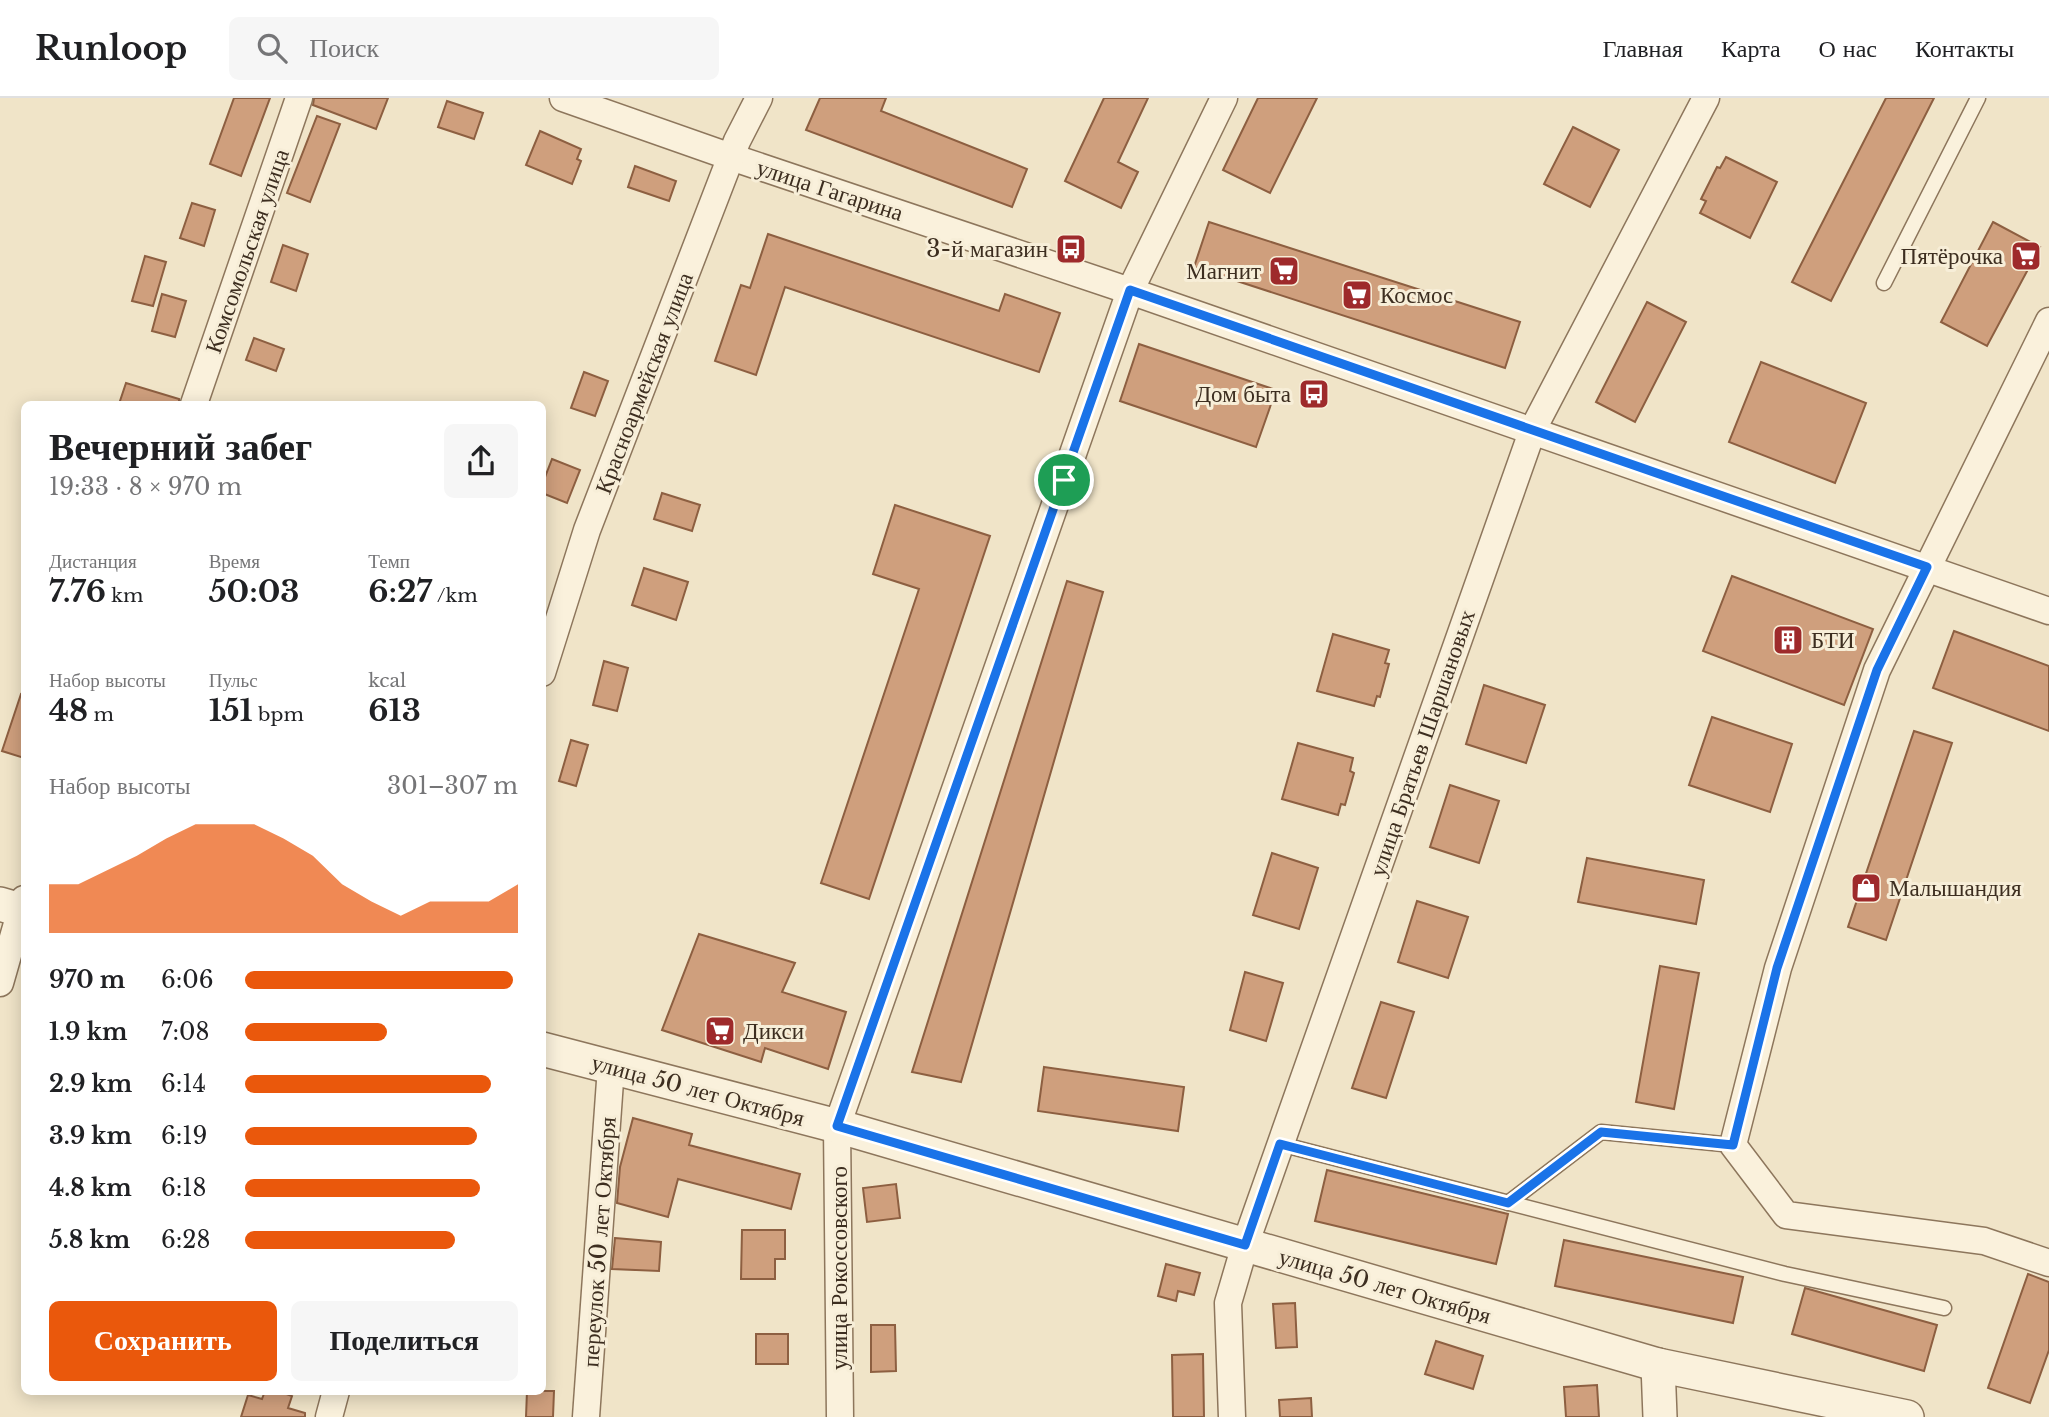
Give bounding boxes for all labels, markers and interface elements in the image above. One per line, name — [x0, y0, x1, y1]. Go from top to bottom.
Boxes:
search box — [229, 17, 719, 80]
text: Runloop — [35, 28, 187, 69]
icon: search — [253, 29, 291, 67]
text: Поиск — [309, 32, 379, 64]
text: Главная — [1603, 34, 1683, 63]
text: Карта — [1721, 34, 1781, 63]
text: О нас — [1819, 34, 1877, 63]
text: Контакты — [1915, 34, 2014, 63]
street label: Комсомольская улица — [199, 145, 295, 357]
street label: улица Гагарина — [753, 153, 907, 227]
bus stop icon: 3-й магазин — [1054, 232, 1088, 266]
place label: 3-й магазин — [926, 235, 1048, 263]
supermarket icon: Пятёрочка — [2009, 239, 2043, 273]
place label: Пятёрочка — [1901, 242, 2003, 270]
supermarket icon: Магнит — [1267, 254, 1301, 288]
place label: Магнит — [1186, 257, 1261, 285]
street label: Красноармейская улица — [589, 268, 699, 498]
supermarket icon: Космос — [1340, 278, 1374, 312]
place label: Космос — [1380, 281, 1453, 309]
bus stop icon: Дом быта — [1297, 377, 1331, 411]
place label: Дом быта — [1195, 380, 1291, 408]
text: Вечерний забег — [49, 423, 312, 470]
button: share — [444, 424, 518, 498]
pin — [1034, 450, 1094, 510]
icon: arrive — [1045, 461, 1083, 499]
text: 19:33 · 8 × 970 m — [49, 473, 242, 501]
text: Дистанция — [49, 550, 137, 573]
text: Время — [209, 550, 260, 573]
text: Темп — [368, 550, 410, 573]
text: 7.76 — [49, 573, 106, 610]
text: 50:03 — [209, 573, 299, 610]
text: 6:27 — [368, 573, 432, 610]
text: km — [106, 584, 143, 607]
text: /km — [432, 584, 478, 607]
street label: улица Братьев Шаршановых — [1363, 605, 1481, 880]
building icon: БТИ — [1771, 623, 1805, 657]
place label: БТИ — [1811, 626, 1855, 654]
text: Набор высоты — [49, 669, 166, 692]
text: Пульс — [209, 669, 258, 692]
text: kcal — [368, 669, 406, 692]
text: 48 — [49, 692, 88, 729]
text: 151 — [209, 692, 253, 729]
text: 613 — [368, 692, 421, 729]
text: m — [88, 703, 114, 726]
text: bpm — [253, 703, 304, 726]
text: Набор высоты — [49, 772, 190, 800]
text: 301–307 m — [387, 772, 518, 800]
shop icon: Малышандия — [1849, 871, 1883, 905]
place label: Малышандия — [1889, 874, 2022, 902]
text: 970 m — [49, 966, 125, 994]
text: 6:06 — [161, 966, 214, 994]
supermarket icon: Дикси — [703, 1014, 737, 1048]
place label: Дикси — [743, 1017, 804, 1045]
text: 1.9 km — [49, 1018, 127, 1046]
text: 7:08 — [161, 1018, 209, 1046]
street label: улица 50 лет Октября — [588, 1048, 808, 1132]
text: 2.9 km — [49, 1070, 132, 1098]
text: 6:14 — [161, 1070, 206, 1098]
street label: переулок 50 лет Октября — [576, 1115, 622, 1368]
text: 3.9 km — [49, 1122, 132, 1150]
text: 6:19 — [161, 1122, 207, 1150]
street label: улица Рокоссовского — [825, 1166, 853, 1370]
text: 4.8 km — [49, 1174, 132, 1202]
text: 6:18 — [161, 1174, 207, 1202]
text: 5.8 km — [49, 1226, 130, 1254]
text: 6:28 — [161, 1226, 210, 1254]
street label: улица 50 лет Октября — [1276, 1242, 1495, 1330]
button: Сохранить — [49, 1301, 277, 1381]
button: Поделиться — [291, 1301, 518, 1381]

